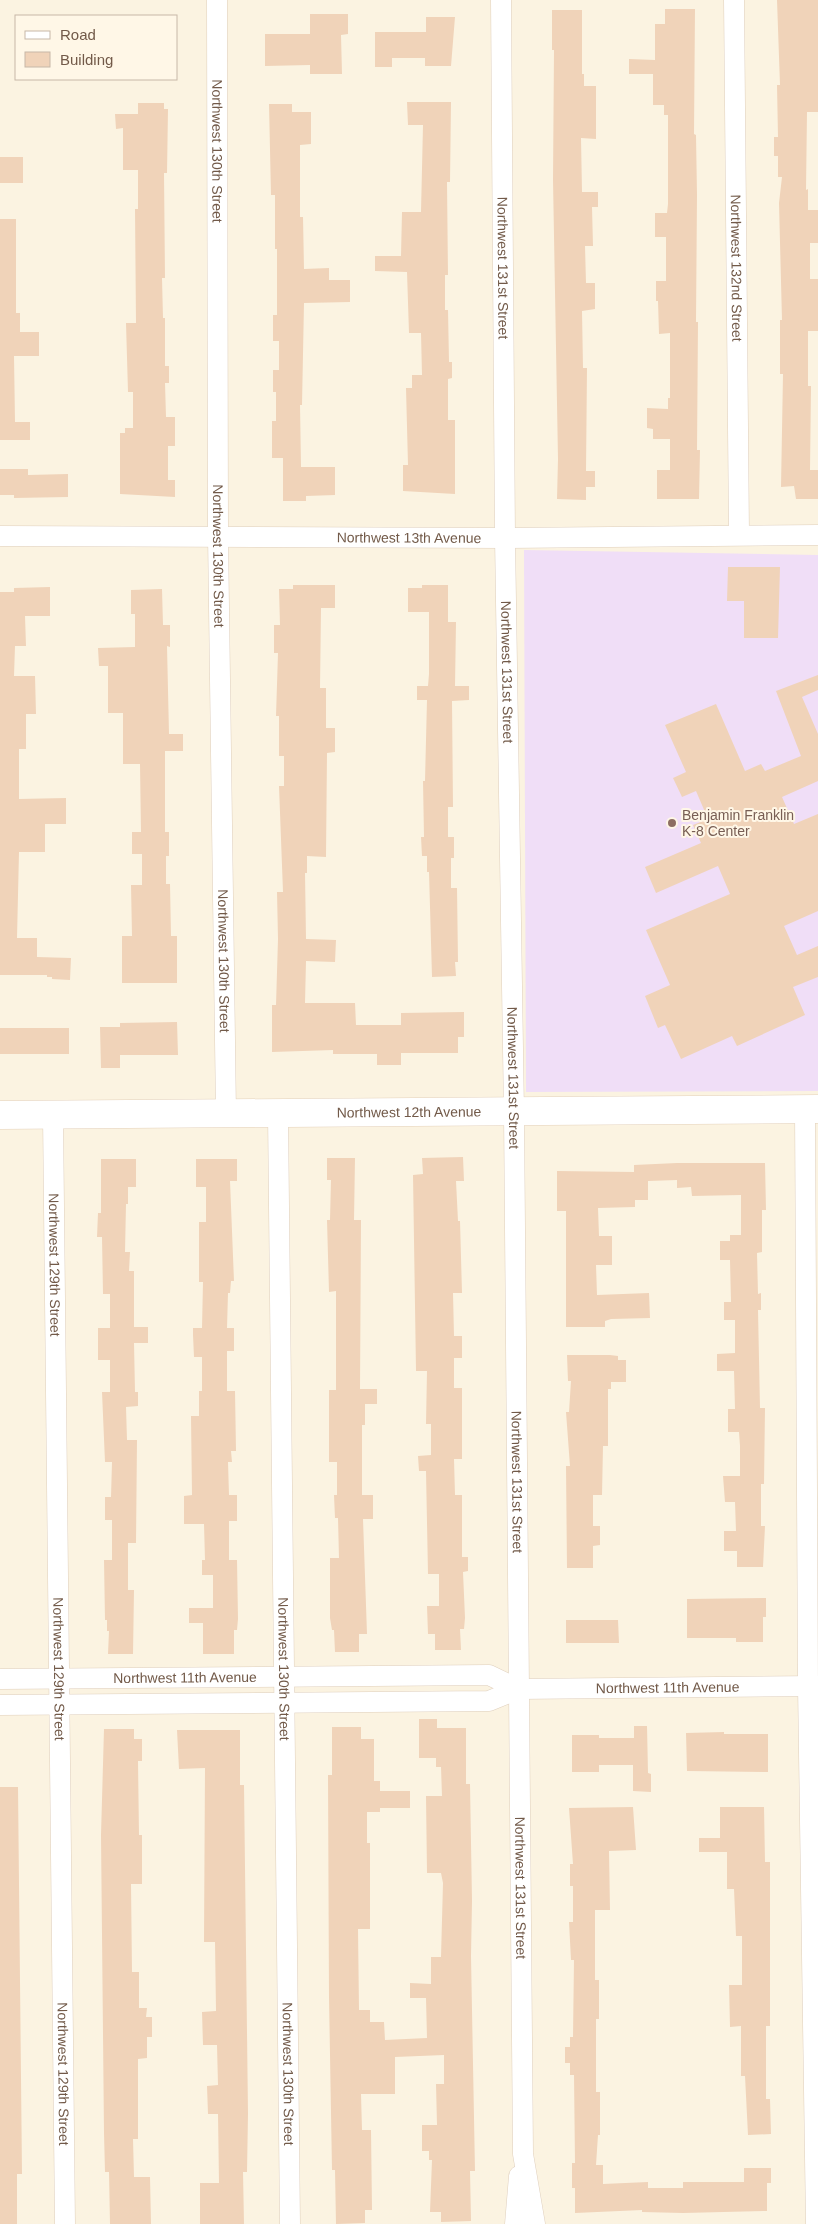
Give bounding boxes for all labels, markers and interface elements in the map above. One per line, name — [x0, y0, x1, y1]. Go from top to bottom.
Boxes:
legend — [15, 15, 178, 80]
text: Road — [60, 26, 96, 43]
text: Building — [60, 51, 113, 68]
street label: Northwest 130th Street — [209, 79, 225, 223]
street label: Northwest 132nd Street — [728, 194, 745, 342]
street label: Northwest 131st Street — [494, 197, 512, 339]
street label: Northwest 130th Street — [210, 484, 227, 628]
street label: Northwest 13th Avenue — [337, 529, 482, 546]
street label: Northwest 131st Street — [498, 601, 516, 743]
place label: Benjamin Franklin K-8 Center — [682, 807, 794, 839]
marker: Benjamin Franklin K-8 Center — [666, 817, 678, 829]
street label: Northwest 130th Street — [215, 889, 233, 1033]
street label: Northwest 131st Street — [504, 1007, 522, 1149]
street label: Northwest 12th Avenue — [337, 1103, 482, 1121]
street label: Northwest 129th Street — [46, 1193, 63, 1337]
street label: Northwest 131st Street — [509, 1411, 526, 1553]
street label: Northwest 129th Street — [50, 1597, 68, 1741]
street label: Northwest 130th Street — [275, 1597, 293, 1741]
street label: Northwest 11th Avenue — [113, 1669, 257, 1686]
street label: Northwest 11th Avenue — [596, 1679, 740, 1696]
street label: Northwest 131st Street — [512, 1817, 529, 1959]
street label: Northwest 129th Street — [55, 2002, 72, 2146]
street label: Northwest 130th Street — [280, 2002, 297, 2146]

